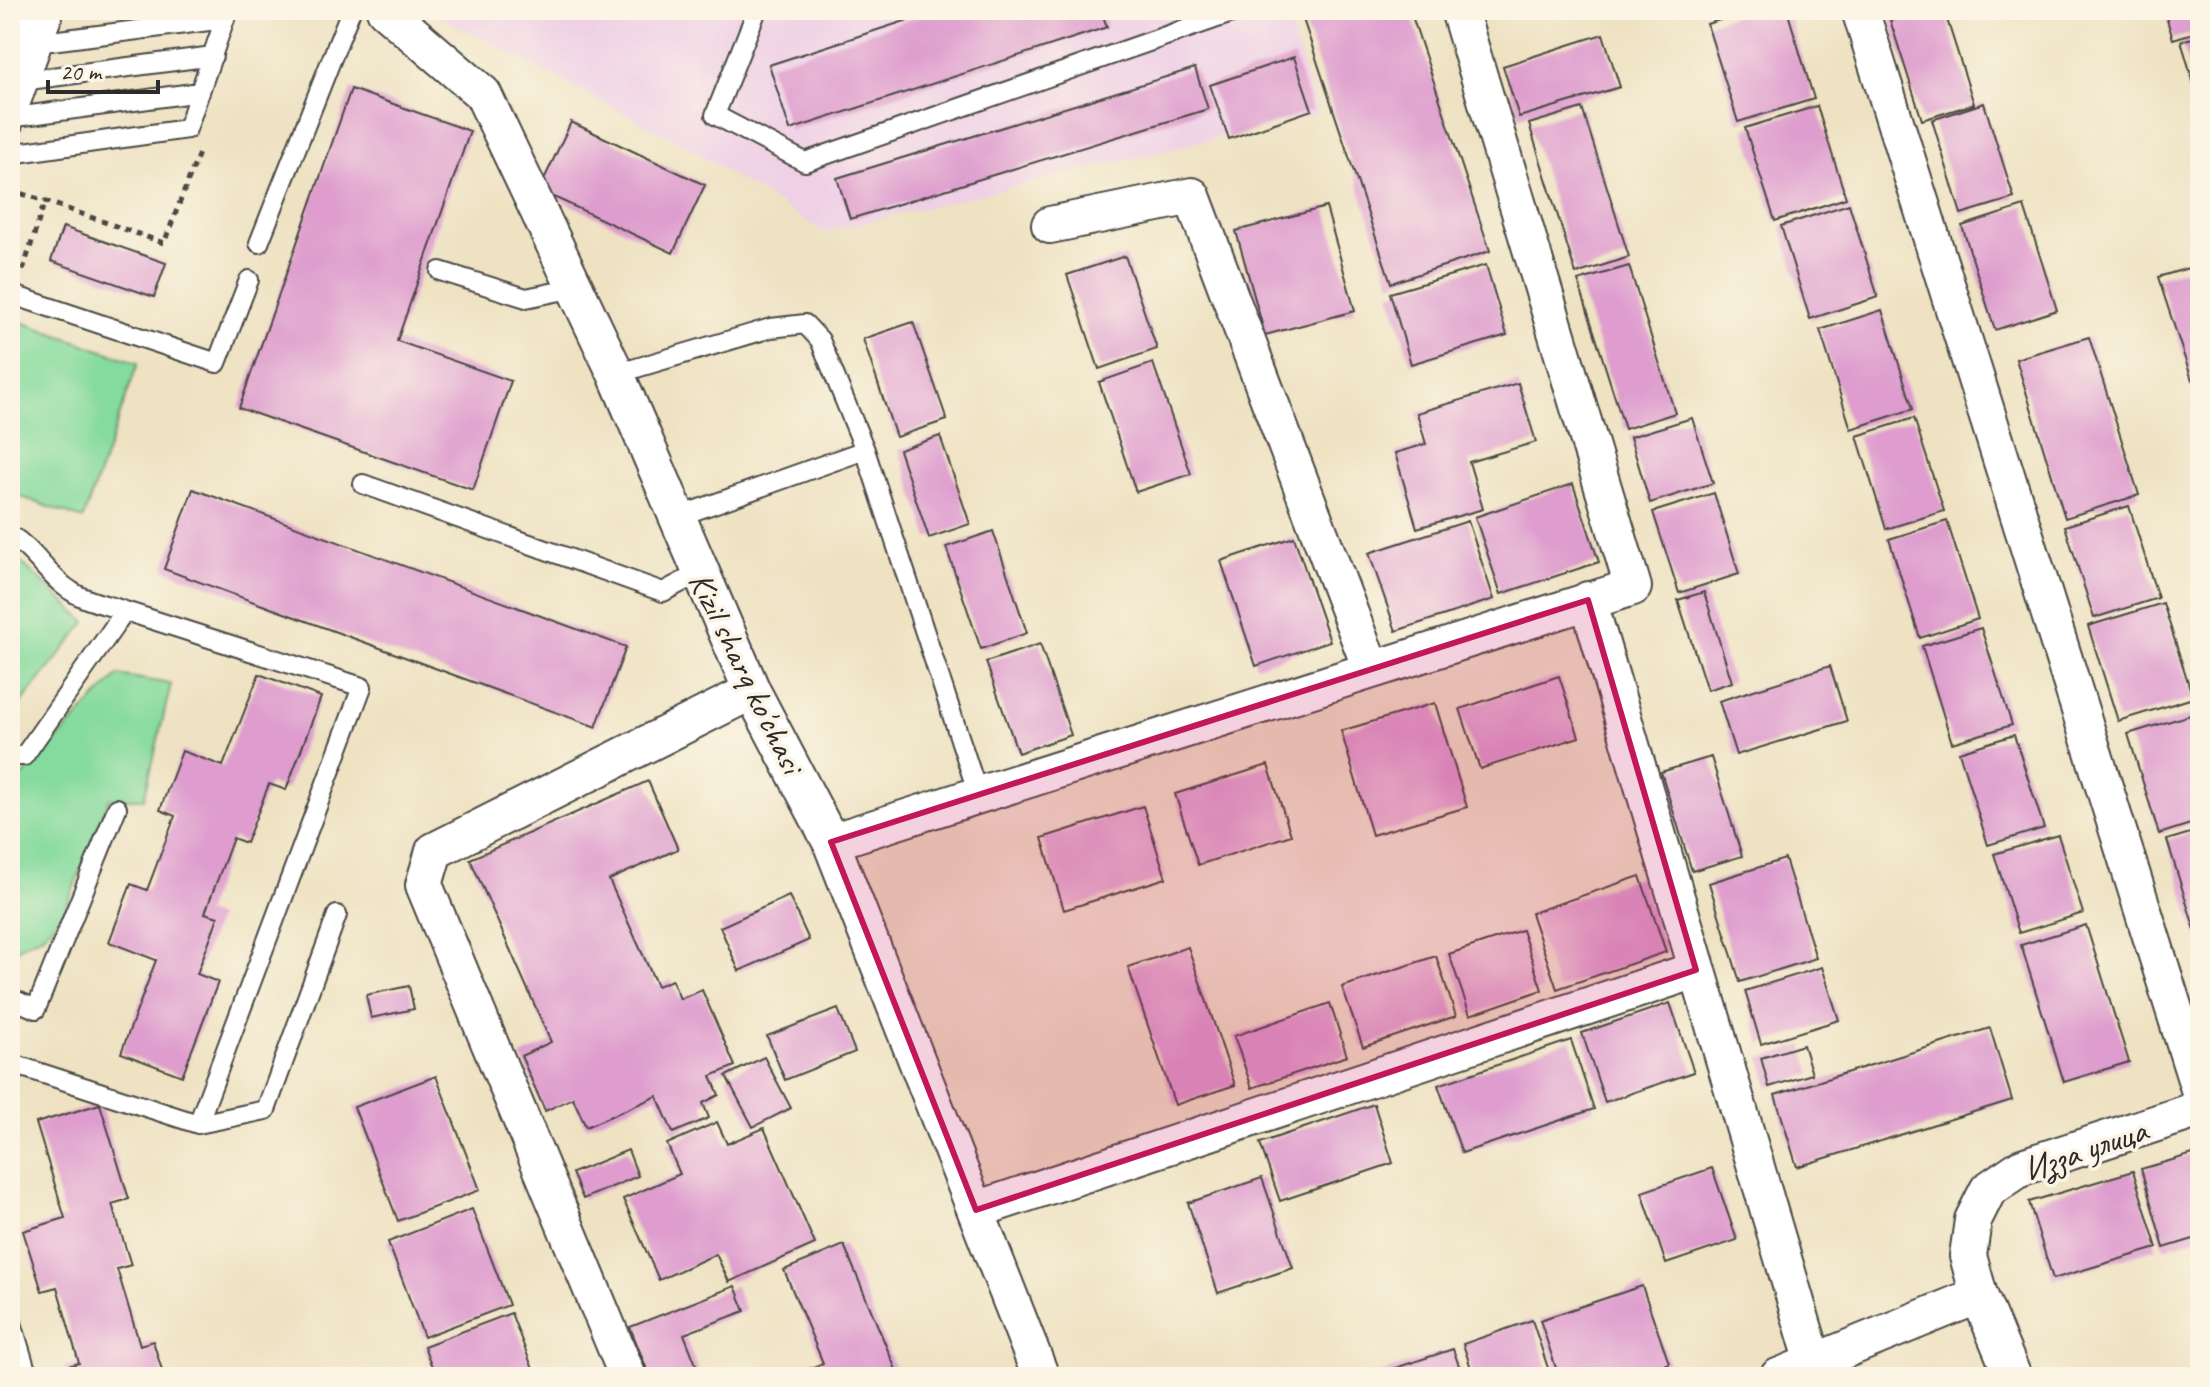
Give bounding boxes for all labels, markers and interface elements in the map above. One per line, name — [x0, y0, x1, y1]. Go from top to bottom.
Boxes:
scale bar — [48, 44, 158, 94]
text: 20 m — [60, 57, 103, 87]
street label: Kizil sharq ko'chasi — [679, 565, 815, 783]
street label: Изза улица — [2018, 1108, 2155, 1191]

